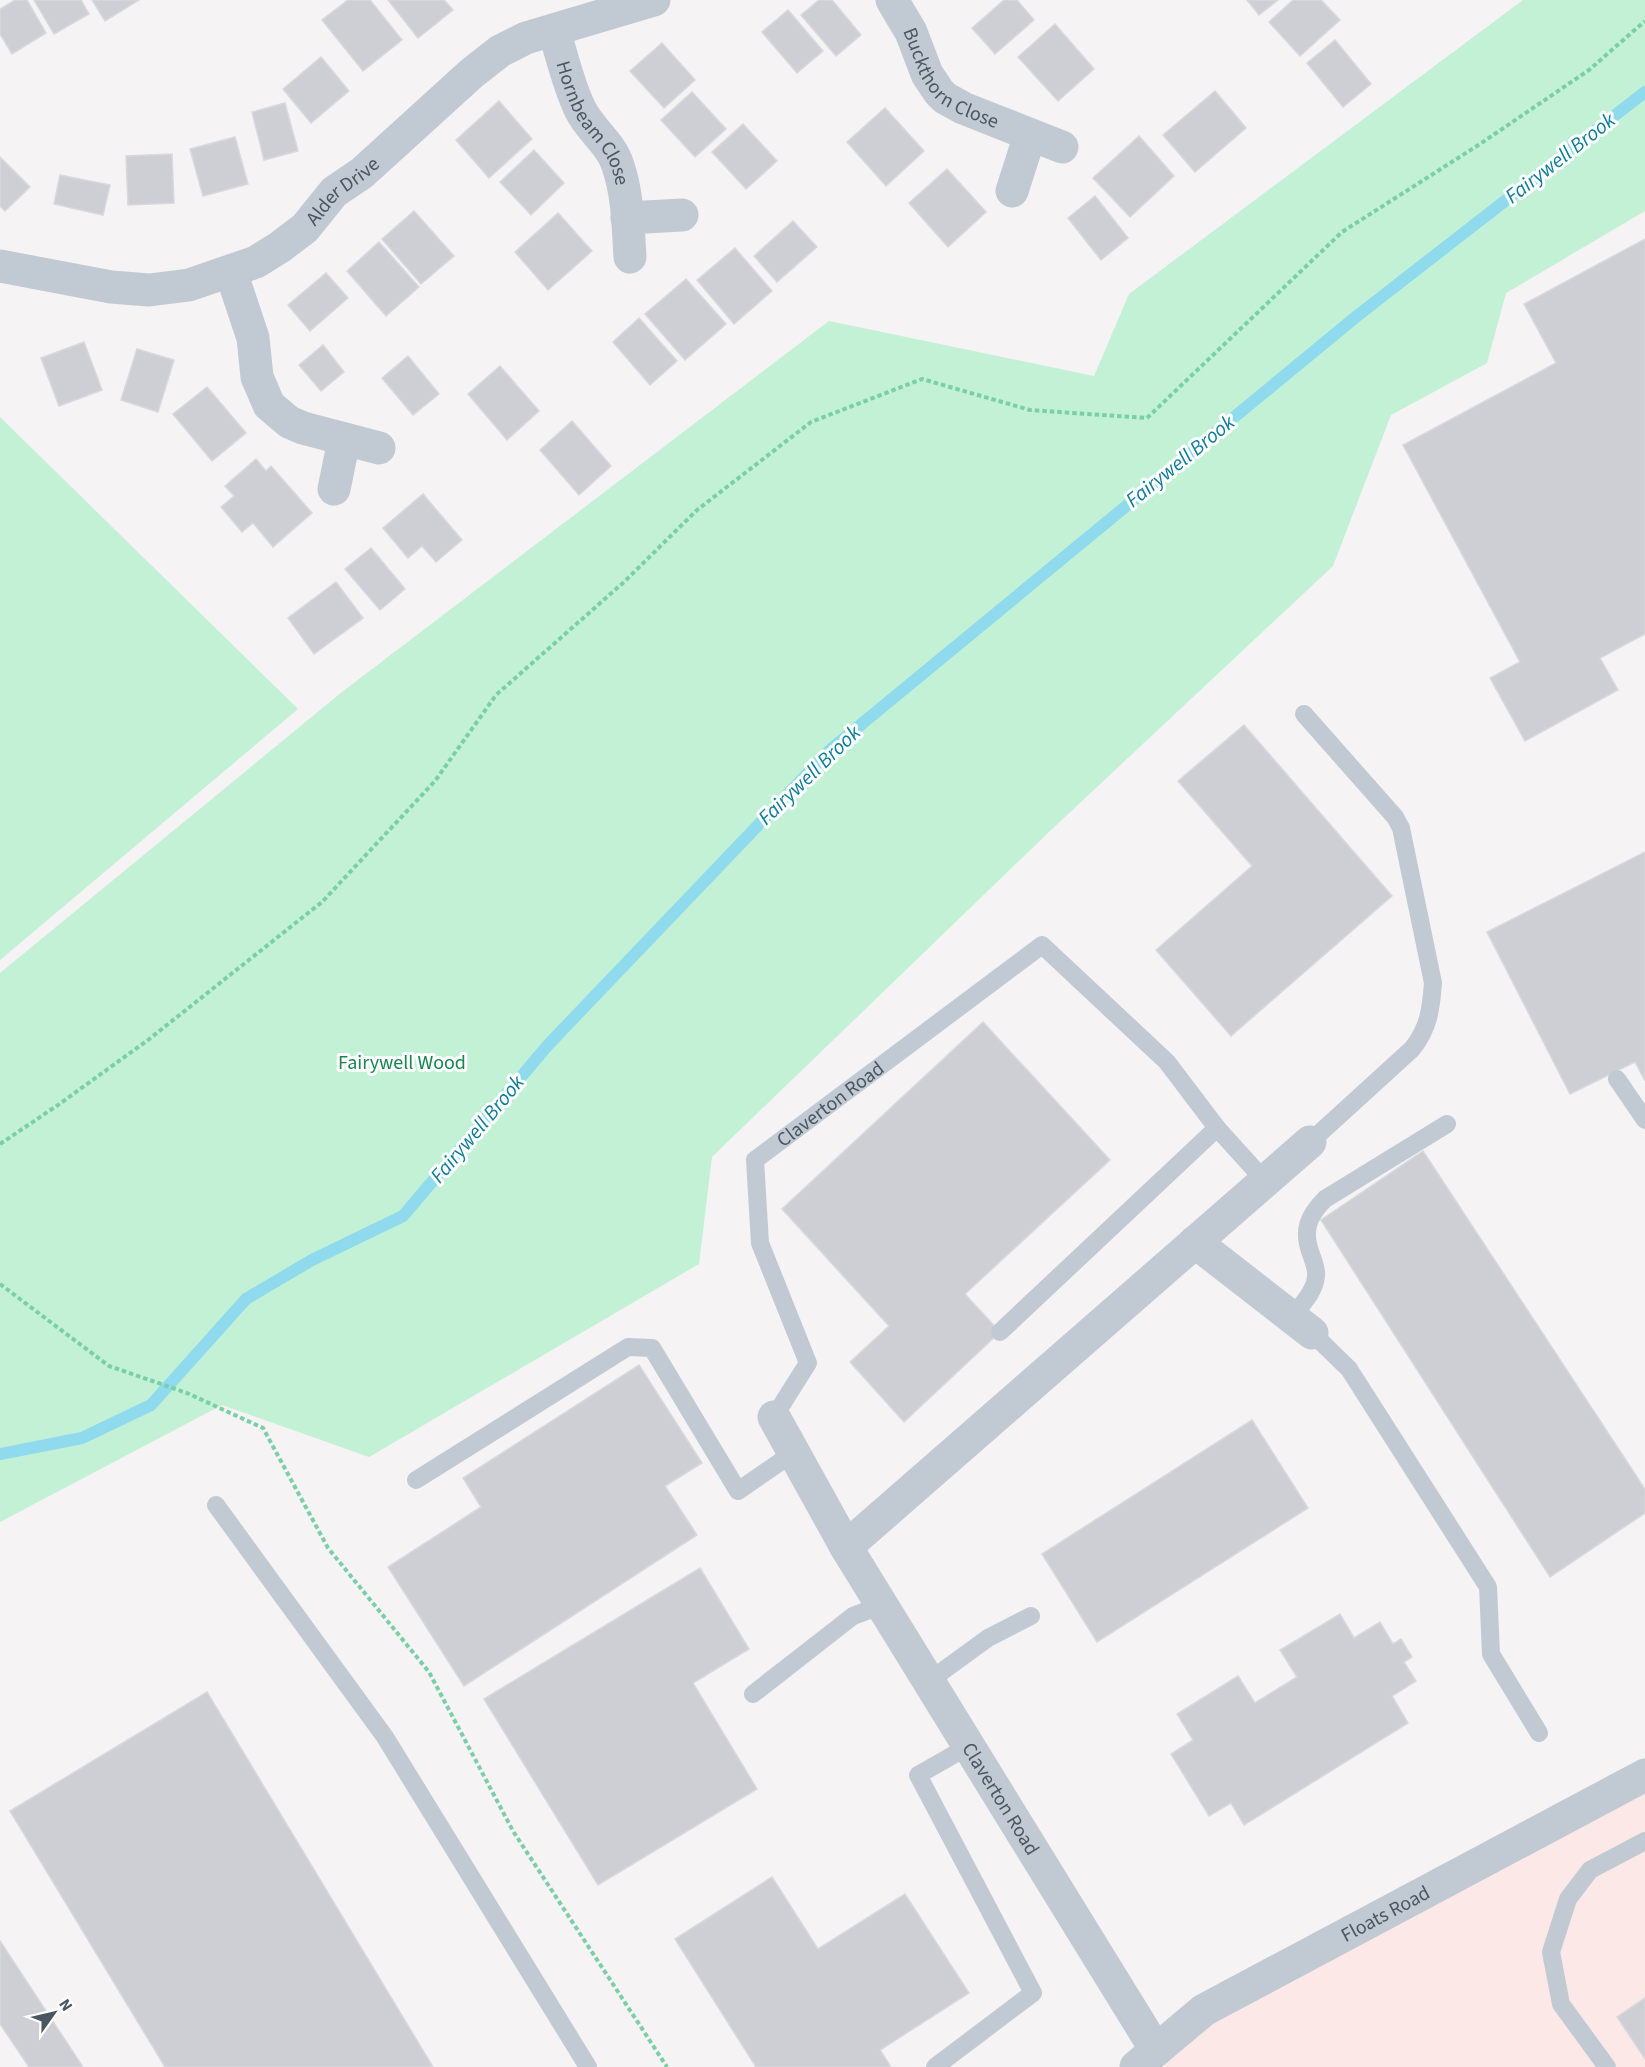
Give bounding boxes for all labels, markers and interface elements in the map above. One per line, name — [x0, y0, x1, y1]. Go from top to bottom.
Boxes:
street label: Buckthorn Close — [896, 24, 1003, 136]
street label: Hornbeam Close — [549, 58, 636, 188]
water label: Fairywell Brook — [1498, 105, 1622, 211]
street label: Alder Drive — [300, 151, 386, 232]
water label: Fairywell Brook — [1119, 407, 1242, 514]
water label: Fairywell Brook — [751, 717, 868, 832]
park label: Fairywell Wood — [338, 1049, 466, 1077]
street label: Claverton Road — [771, 1055, 890, 1154]
water label: Fairywell Brook — [423, 1068, 532, 1189]
street label: Claverton Road — [955, 1737, 1046, 1861]
street label: Floats Road — [1336, 1879, 1435, 1950]
north arrow — [24, 1983, 84, 2043]
text: N — [54, 1995, 78, 2016]

